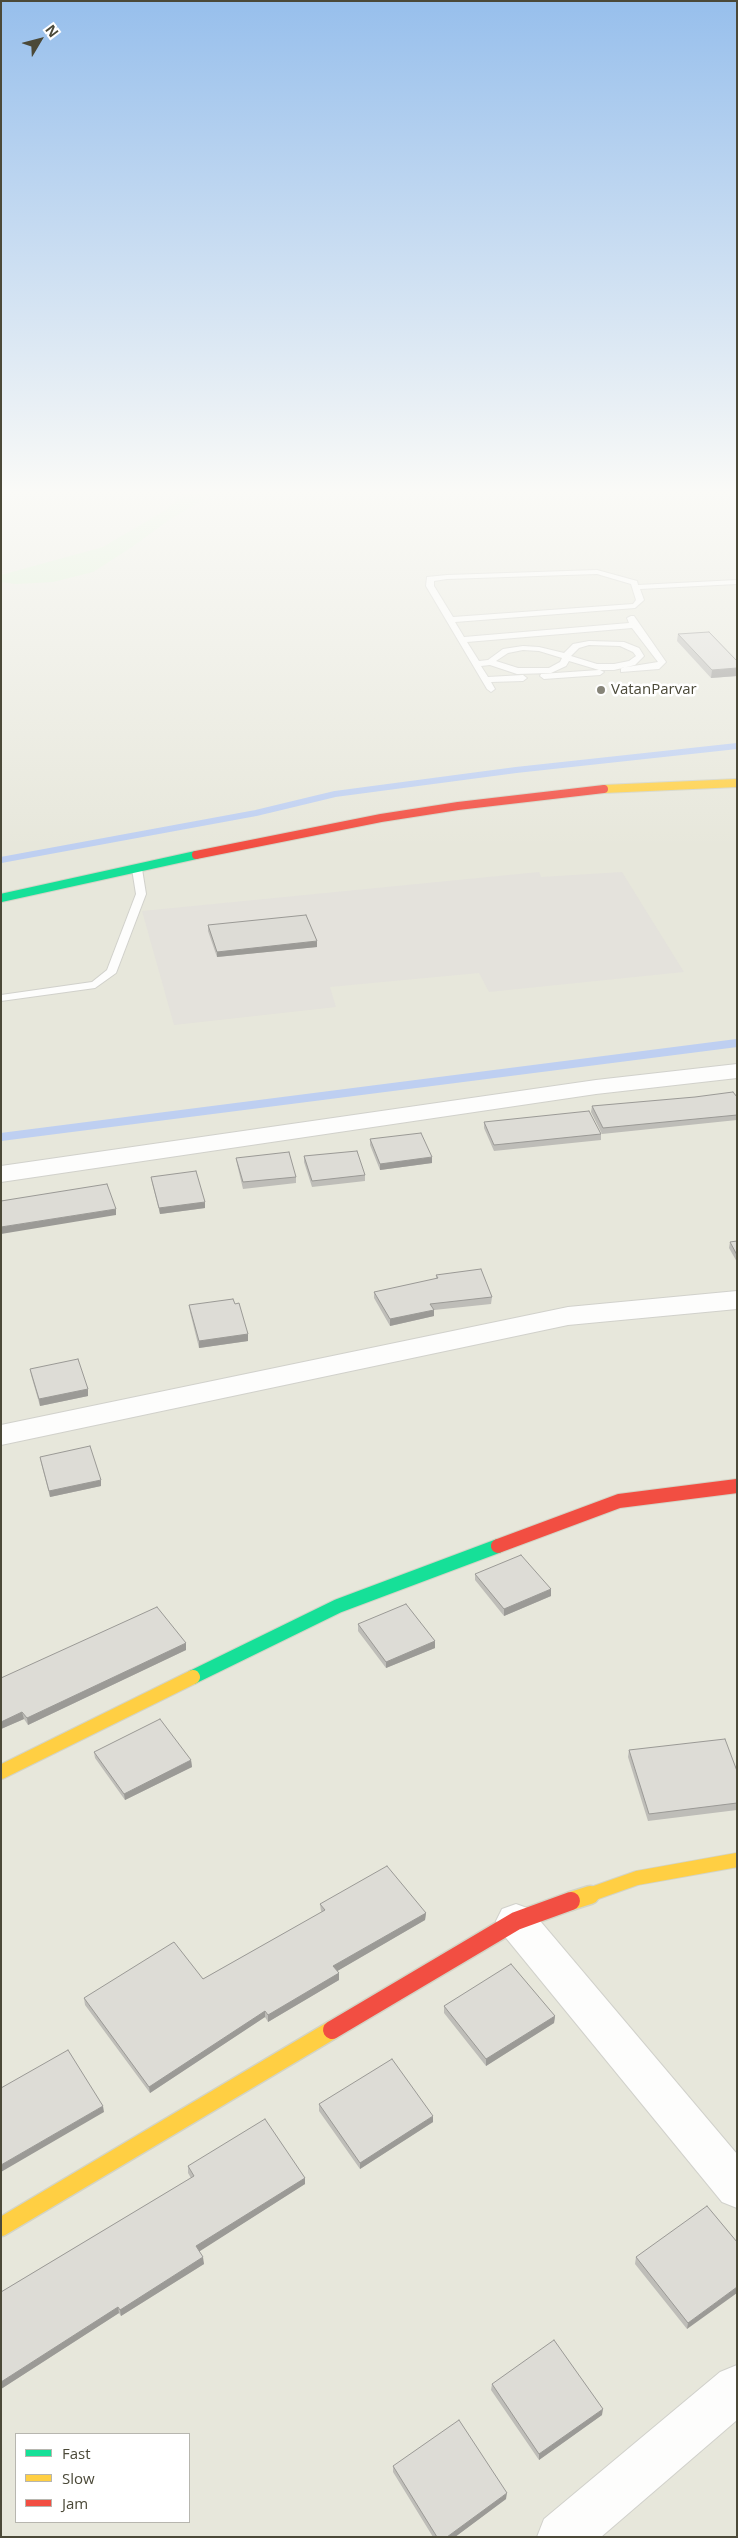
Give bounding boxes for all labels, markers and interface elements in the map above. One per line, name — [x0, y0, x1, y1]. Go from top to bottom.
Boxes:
north arrow — [15, 15, 65, 65]
text: N — [41, 20, 63, 41]
place label: VatanParvar — [611, 681, 697, 699]
marker: VatanParvar — [595, 684, 607, 696]
legend — [15, 2433, 190, 2523]
text: Fast — [62, 2443, 91, 2463]
text: Slow — [62, 2468, 95, 2488]
text: Jam — [62, 2493, 88, 2513]

